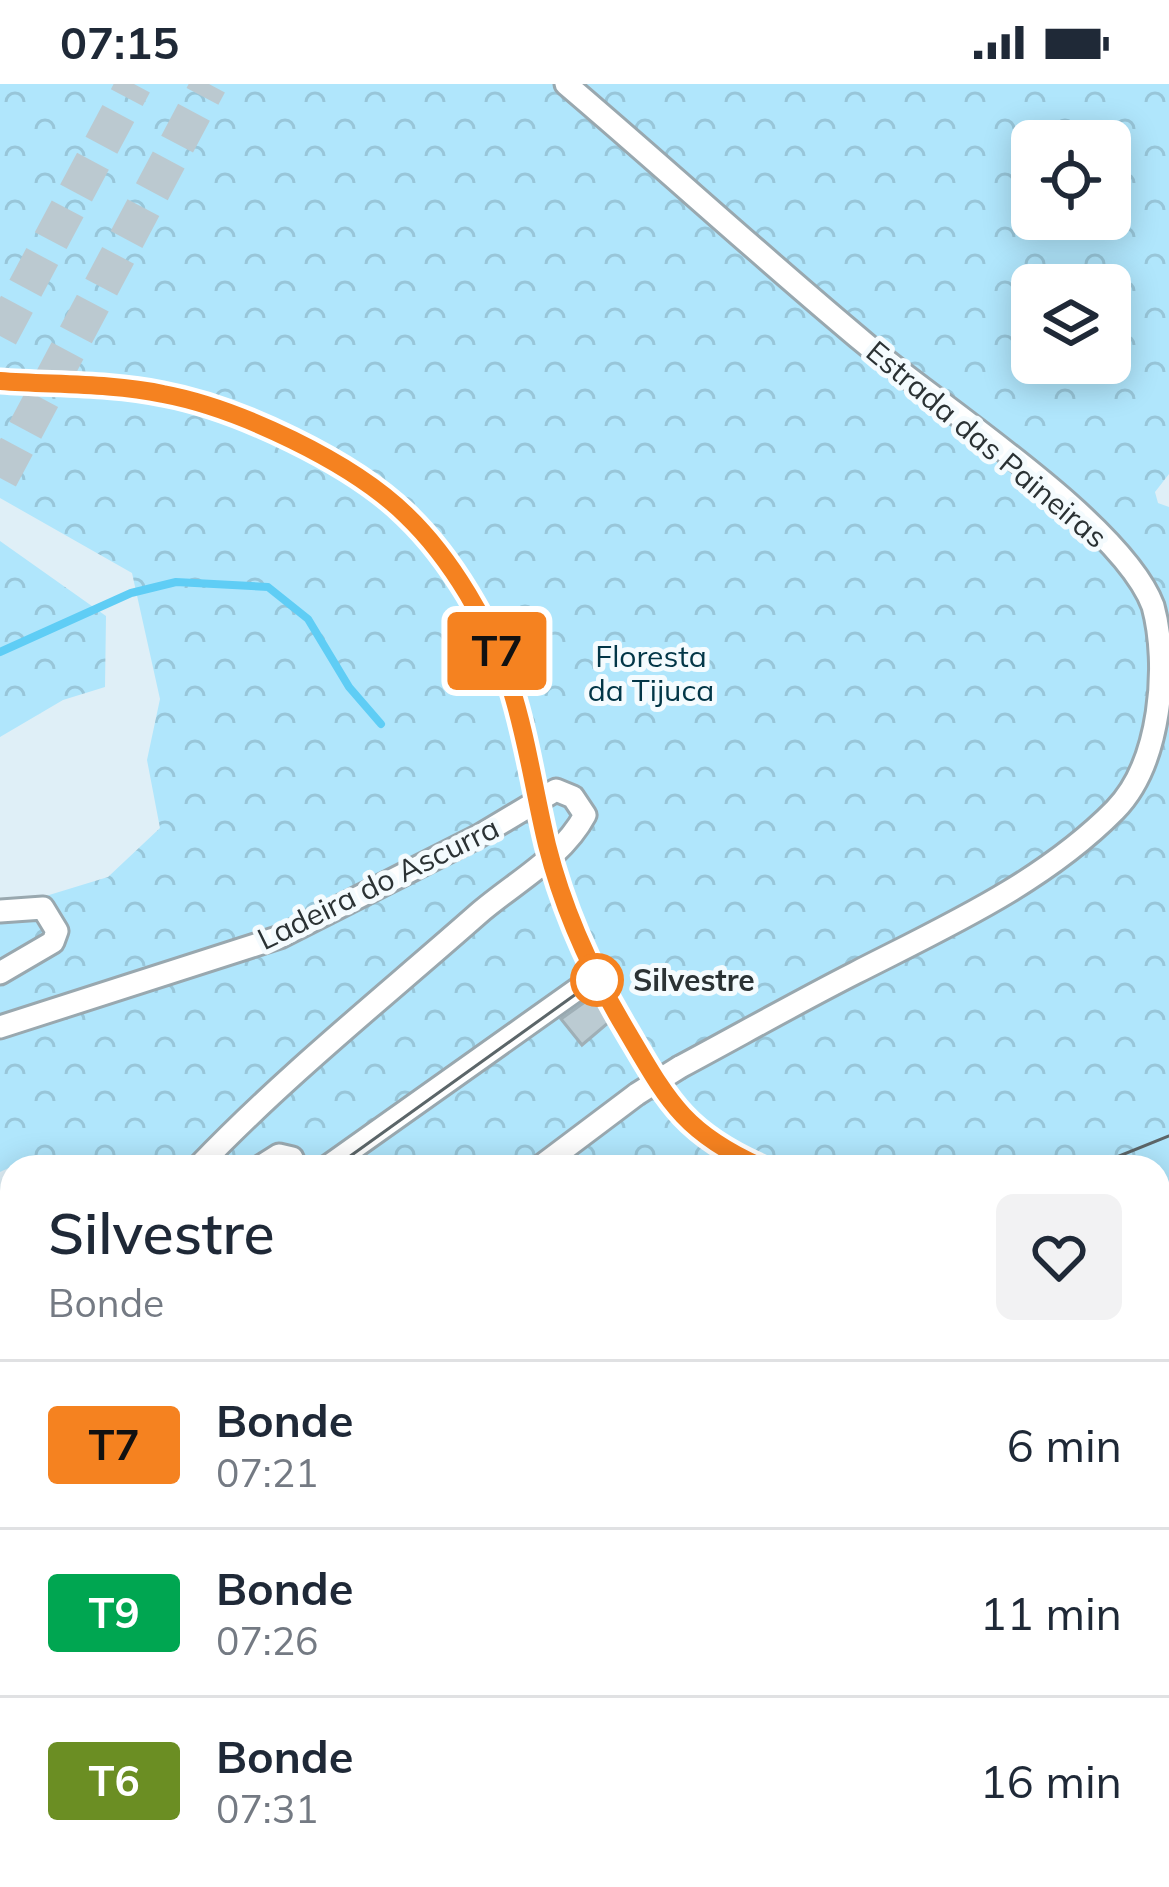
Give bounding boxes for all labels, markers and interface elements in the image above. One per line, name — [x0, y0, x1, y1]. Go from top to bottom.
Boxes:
text: 07:15 — [60, 14, 179, 70]
map controls — [1011, 120, 1131, 384]
button: locate — [1011, 120, 1131, 240]
button: layers — [1011, 264, 1131, 384]
street label: Estrada das Paineiras — [859, 332, 1115, 556]
line badge: T7 — [443, 612, 551, 690]
text: T7 — [471, 624, 523, 677]
park label: Floresta da Tijuca — [588, 637, 714, 709]
street label: Ladeira do Ascurra — [251, 808, 505, 958]
marker: Silvestre — [572, 955, 622, 1005]
place label: Silvestre — [633, 961, 755, 999]
button: heart — [996, 1194, 1122, 1320]
text: Silvestre — [48, 1197, 275, 1268]
text: Bonde — [48, 1278, 164, 1327]
text: Bonde — [216, 1392, 353, 1448]
text: 6 min — [1007, 1417, 1122, 1473]
text: T7 — [88, 1418, 140, 1471]
text: 07:21 — [216, 1448, 319, 1497]
text: Bonde — [216, 1560, 353, 1616]
text: 11 min — [980, 1585, 1122, 1641]
text: T9 — [88, 1586, 140, 1639]
text: 07:26 — [216, 1616, 319, 1665]
text: Bonde — [216, 1728, 353, 1784]
text: 16 min — [980, 1753, 1122, 1809]
text: T6 — [88, 1754, 140, 1807]
text: 07:31 — [216, 1784, 319, 1833]

